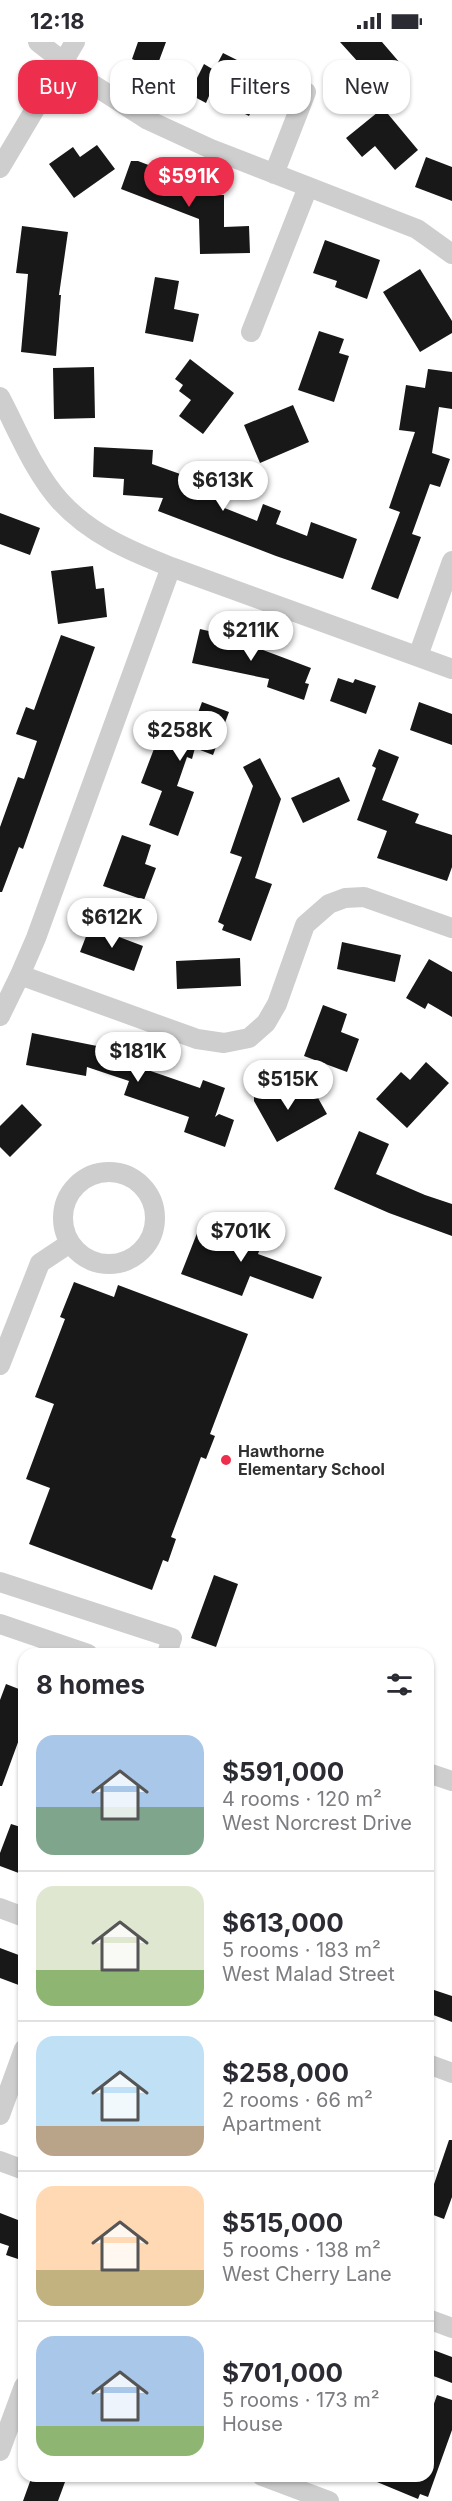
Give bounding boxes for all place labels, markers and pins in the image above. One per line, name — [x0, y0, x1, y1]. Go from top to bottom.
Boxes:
pin: $591K — [147, 157, 231, 208]
pin: $613K — [181, 461, 265, 512]
pin: $211K — [209, 611, 293, 662]
pin: $258K — [138, 711, 222, 762]
pin: $612K — [70, 898, 154, 949]
pin: $181K — [96, 1032, 180, 1083]
pin: $515K — [246, 1060, 330, 1111]
pin: $701K — [199, 1212, 283, 1263]
place label: Hawthorne Elementary School — [238, 1441, 385, 1479]
marker: Hawthorne Elementary School — [219, 1453, 233, 1467]

